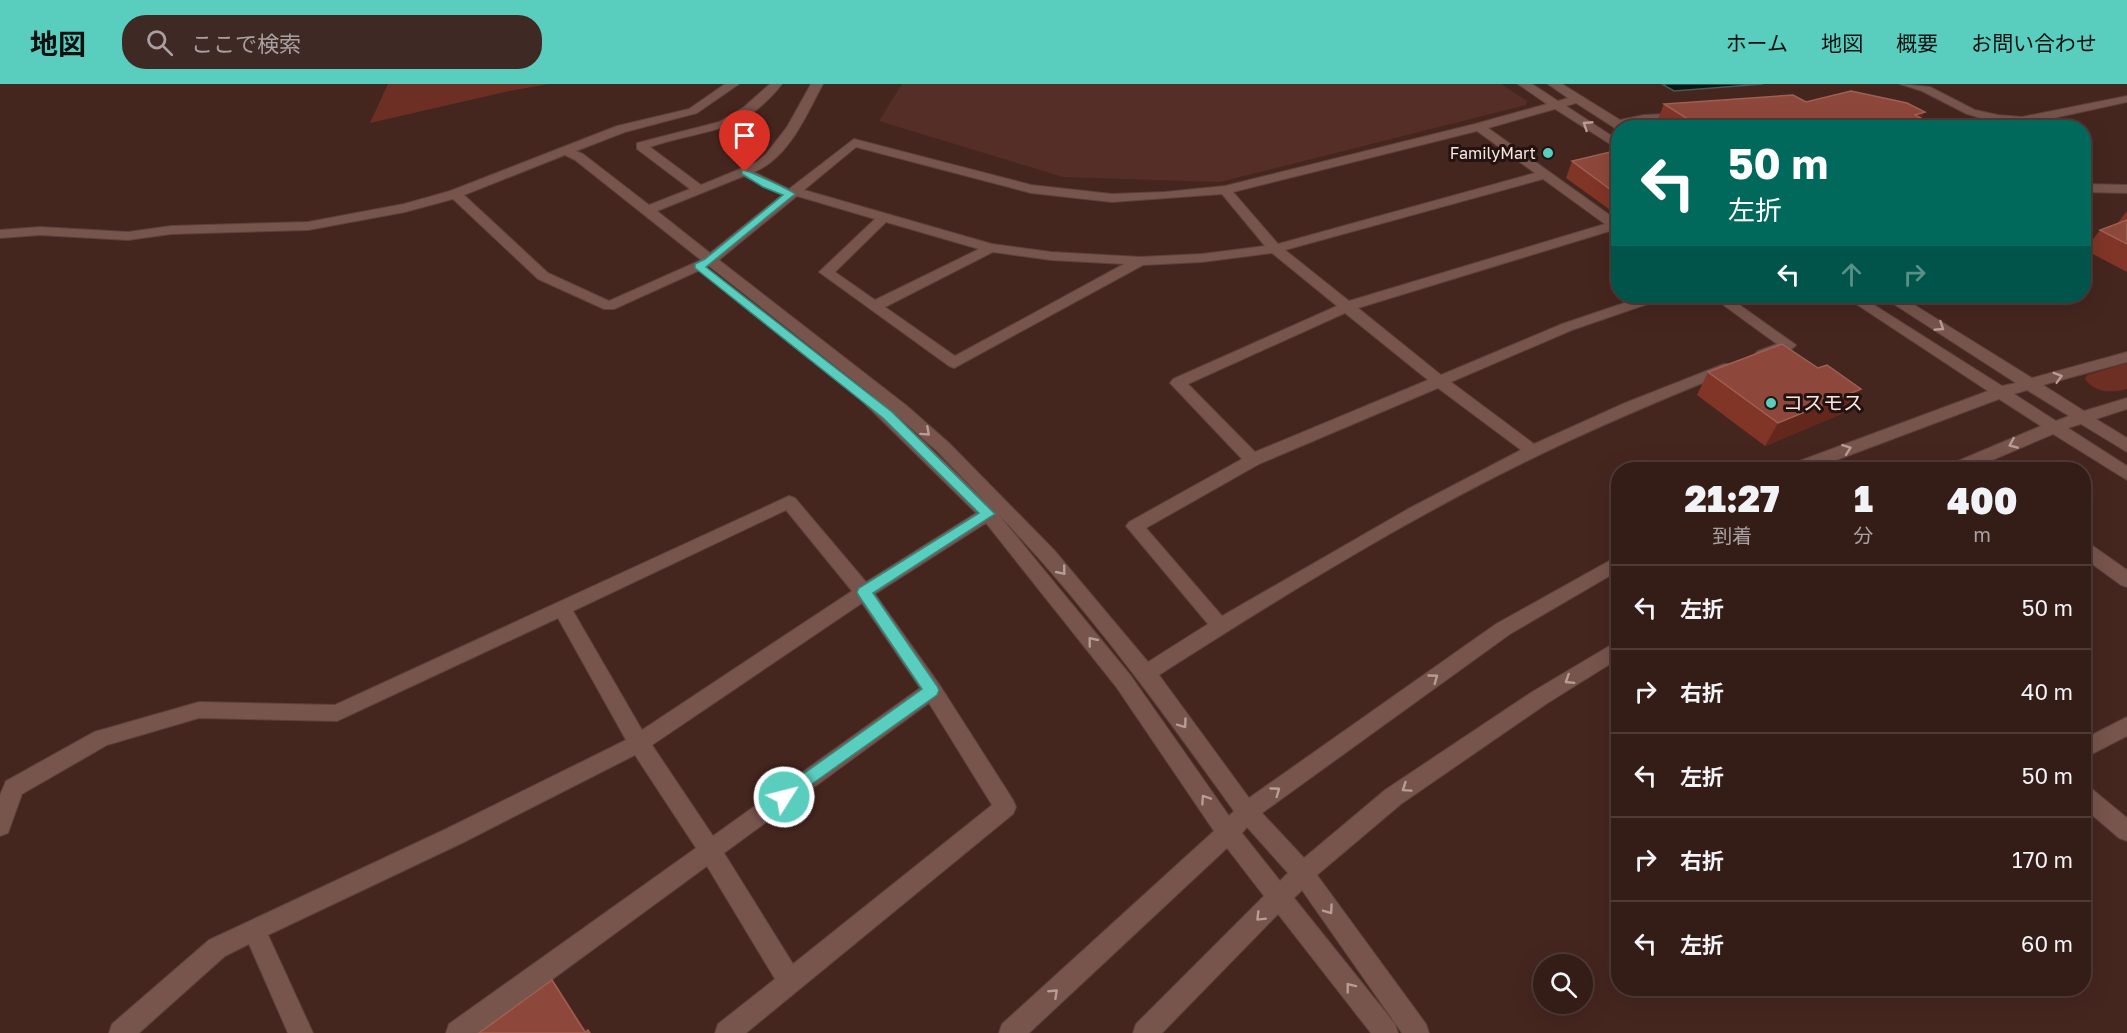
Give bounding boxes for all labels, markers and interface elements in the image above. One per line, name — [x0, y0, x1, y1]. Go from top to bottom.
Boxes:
search box — [122, 15, 542, 69]
icon: search — [143, 26, 176, 59]
text: 地図 — [30, 27, 86, 60]
text: ここで検索 — [191, 30, 301, 57]
text: ホーム — [1726, 30, 1788, 56]
text: 地図 — [1821, 30, 1863, 56]
text: 概要 — [1896, 30, 1938, 56]
text: お問い合わせ — [1971, 30, 2097, 56]
pin — [719, 110, 770, 172]
icon: arrive — [728, 119, 761, 152]
one-way arrow — [1583, 120, 1593, 132]
text: 50 m — [1728, 138, 1828, 188]
place label: FamilyMart — [1450, 143, 1536, 163]
icon: left — [1629, 144, 1707, 222]
marker: FamilyMart — [1541, 146, 1555, 160]
text: 左折 — [1728, 194, 1782, 226]
icon: left — [1772, 258, 1805, 291]
icon: ahead — [1835, 258, 1868, 291]
icon: right — [1898, 258, 1931, 291]
one-way arrow — [1933, 320, 1944, 331]
one-way arrow — [2052, 372, 2062, 384]
place label: コスモス — [1783, 390, 1863, 414]
marker: コスモス — [1764, 396, 1778, 410]
one-way arrow — [919, 425, 929, 436]
one-way arrow — [2008, 437, 2019, 449]
one-way arrow — [1841, 444, 1851, 457]
text: 21:27 — [1685, 477, 1780, 520]
text: 1 — [1854, 477, 1873, 520]
text: 400 — [1947, 479, 2017, 522]
text: m — [1973, 522, 1991, 546]
text: 到着 — [1712, 523, 1752, 547]
text: 分 — [1853, 523, 1873, 547]
one-way arrow — [1054, 564, 1065, 575]
icon: left — [1629, 591, 1662, 624]
text: 50 m — [2022, 594, 2073, 621]
text: 左折 — [1680, 595, 1724, 622]
one-way arrow — [1088, 637, 1099, 648]
one-way arrow — [1565, 673, 1575, 685]
one-way arrow — [1428, 674, 1439, 685]
icon: right — [1629, 675, 1662, 708]
text: 40 m — [2021, 678, 2073, 705]
text: 右折 — [1680, 679, 1724, 706]
one-way arrow — [1176, 717, 1187, 728]
icon: left — [1629, 759, 1662, 792]
text: 50 m — [2022, 762, 2073, 789]
text: 左折 — [1680, 763, 1724, 790]
position arrow — [752, 765, 816, 829]
one-way arrow — [1402, 781, 1413, 792]
one-way arrow — [1269, 788, 1280, 799]
one-way arrow — [1201, 795, 1212, 806]
icon: right — [1629, 843, 1662, 876]
text: 170 m — [2012, 846, 2073, 873]
text: 右折 — [1680, 847, 1724, 874]
one-way arrow — [1322, 903, 1333, 914]
one-way arrow — [1257, 909, 1268, 920]
icon: left — [1629, 927, 1662, 960]
text: 60 m — [2021, 930, 2073, 957]
text: 左折 — [1680, 931, 1724, 958]
map controls — [1533, 954, 1593, 1014]
button: search — [1533, 954, 1593, 1014]
one-way arrow — [1346, 982, 1357, 993]
one-way arrow — [1047, 989, 1058, 1000]

